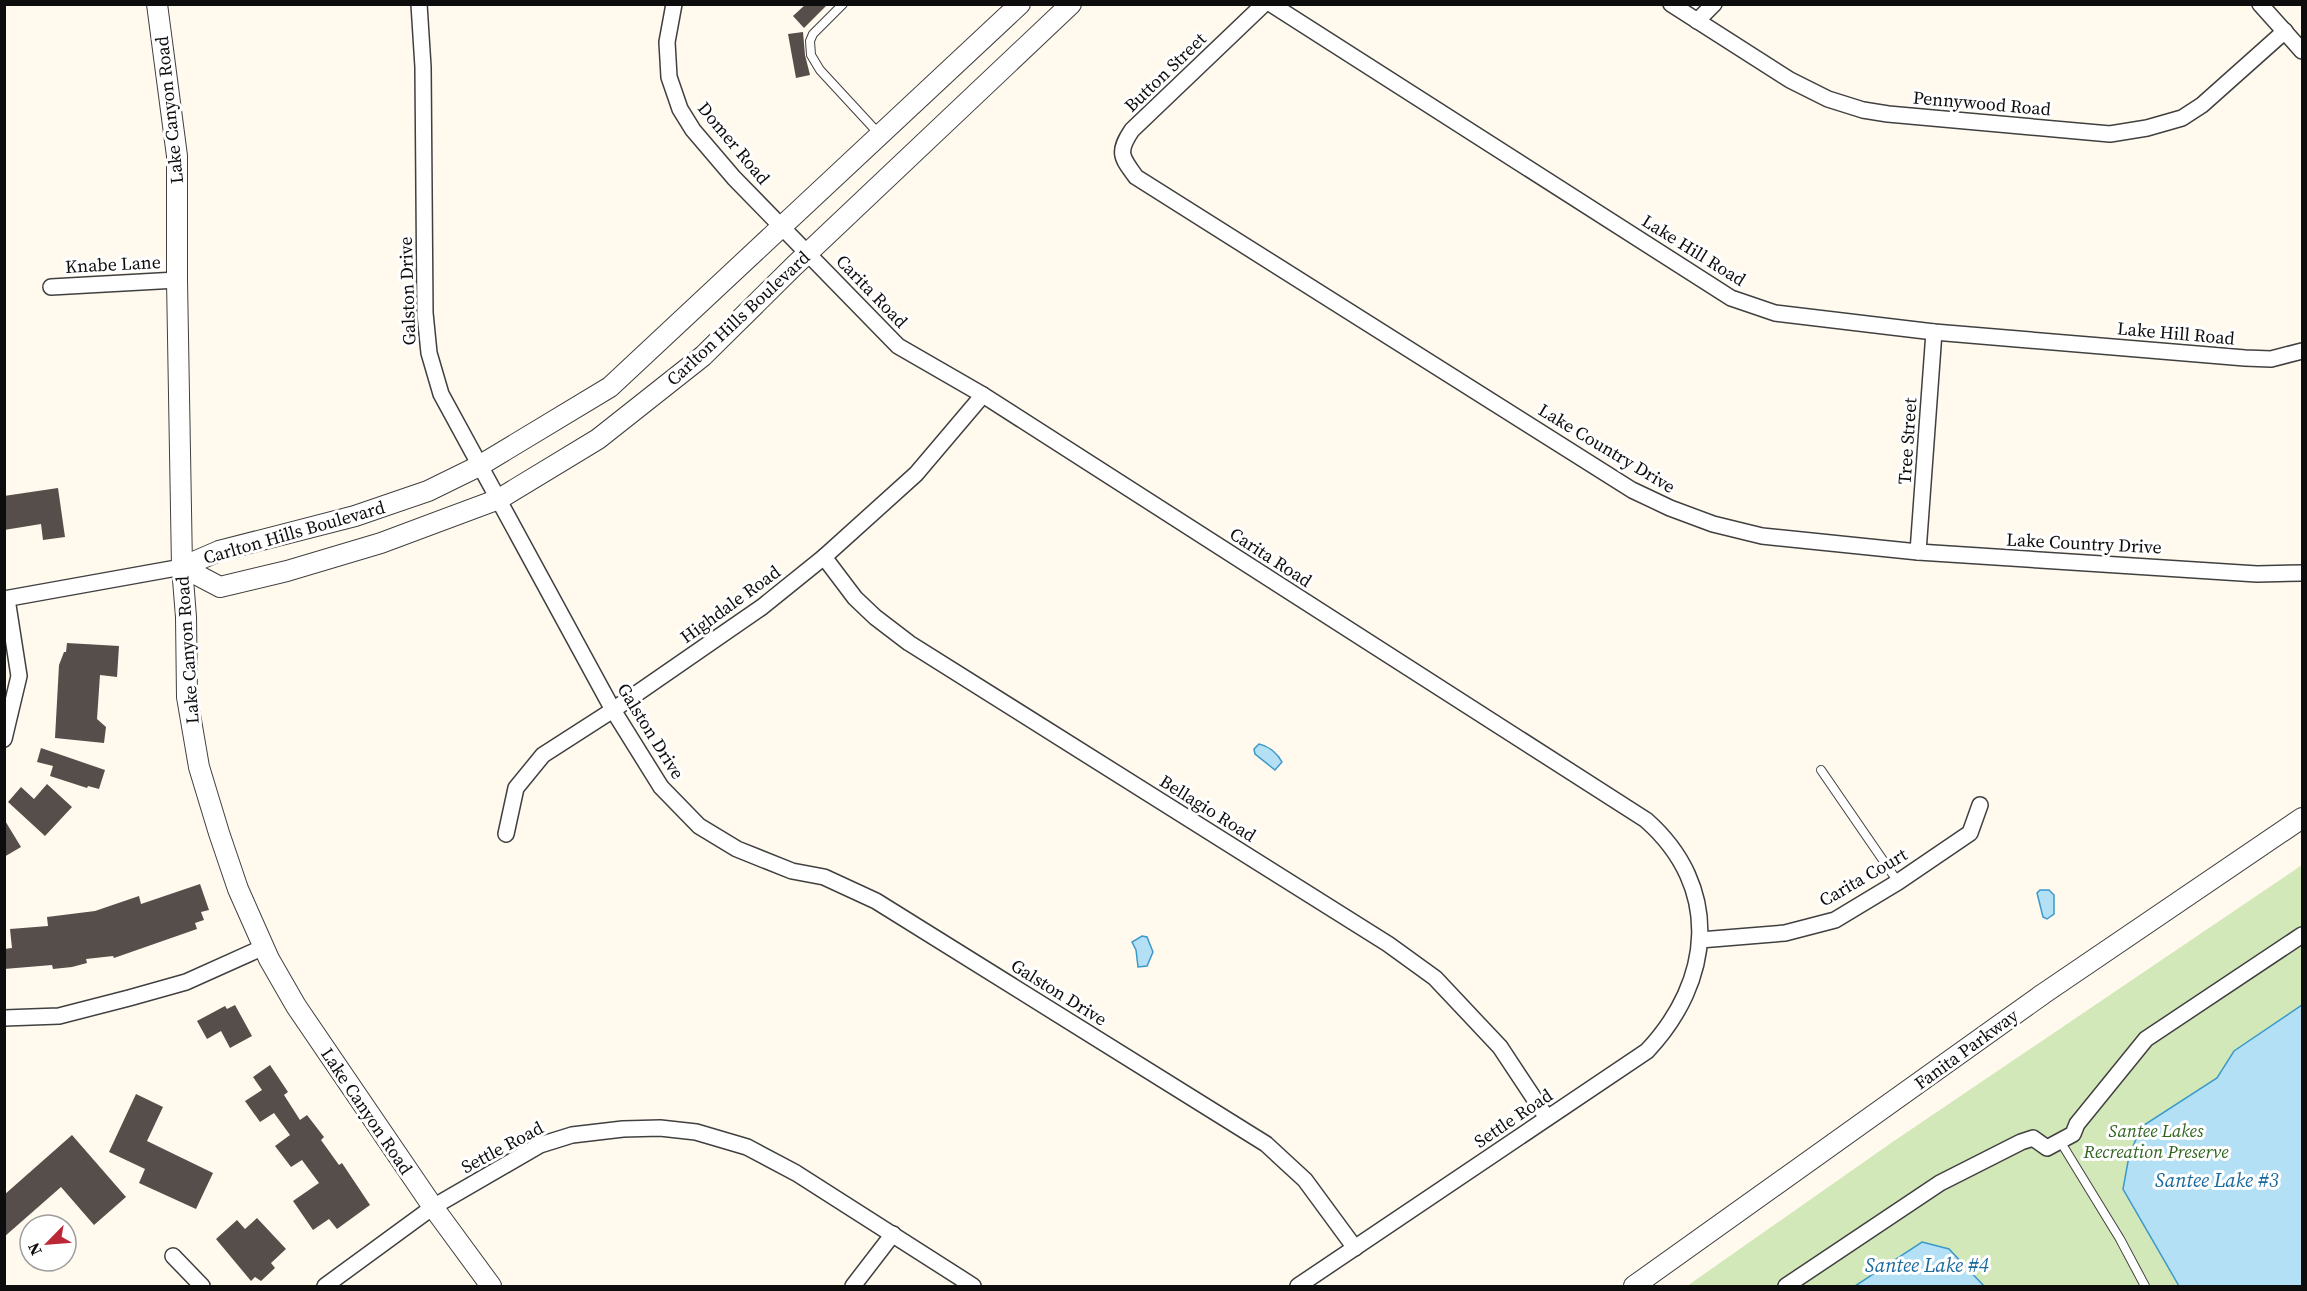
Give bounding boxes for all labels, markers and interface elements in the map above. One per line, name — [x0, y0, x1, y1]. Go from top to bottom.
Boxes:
street label: Button Street — [1119, 26, 1211, 117]
street label: Lake Canyon Road — [149, 35, 189, 185]
street label: Pennywood Road — [1912, 85, 2052, 121]
street label: Domer Road — [692, 96, 776, 190]
street label: Lake Hill Road — [1637, 208, 1751, 292]
street label: Galston Drive — [393, 236, 421, 346]
street label: Carlton Hills Boulevard — [661, 245, 815, 391]
street label: Knabe Lane — [65, 249, 161, 279]
street label: Carita Road — [831, 249, 913, 333]
street label: Lake Hill Road — [2116, 315, 2236, 351]
street label: Lake Country Drive — [1534, 397, 1680, 499]
street label: Tree Street — [1892, 397, 1923, 485]
street label: Carlton Hills Boulevard — [200, 494, 388, 570]
street label: Carita Road — [1225, 521, 1317, 593]
street label: Lake Country Drive — [2006, 526, 2162, 560]
street label: Highdale Road — [675, 559, 785, 649]
street label: Lake Canyon Road — [169, 575, 205, 725]
street label: Galston Drive — [612, 678, 690, 784]
street label: Bellagio Road — [1155, 768, 1261, 848]
street label: Carita Court — [1814, 842, 1912, 912]
street label: Galston Drive — [1006, 953, 1112, 1031]
street label: Fanita Parkway — [1909, 1002, 2024, 1095]
street label: Lake Canyon Road — [315, 1043, 419, 1179]
street label: Settle Road — [1469, 1083, 1557, 1153]
street label: Settle Road — [456, 1115, 548, 1179]
park label: Santee Lakes Recreation Preserve — [2082, 1118, 2229, 1164]
water label: Santee Lake #3 — [2155, 1166, 2279, 1194]
north arrow — [18, 1213, 78, 1273]
text: N — [22, 1239, 47, 1259]
water label: Santee Lake #4 — [1865, 1251, 1989, 1279]

